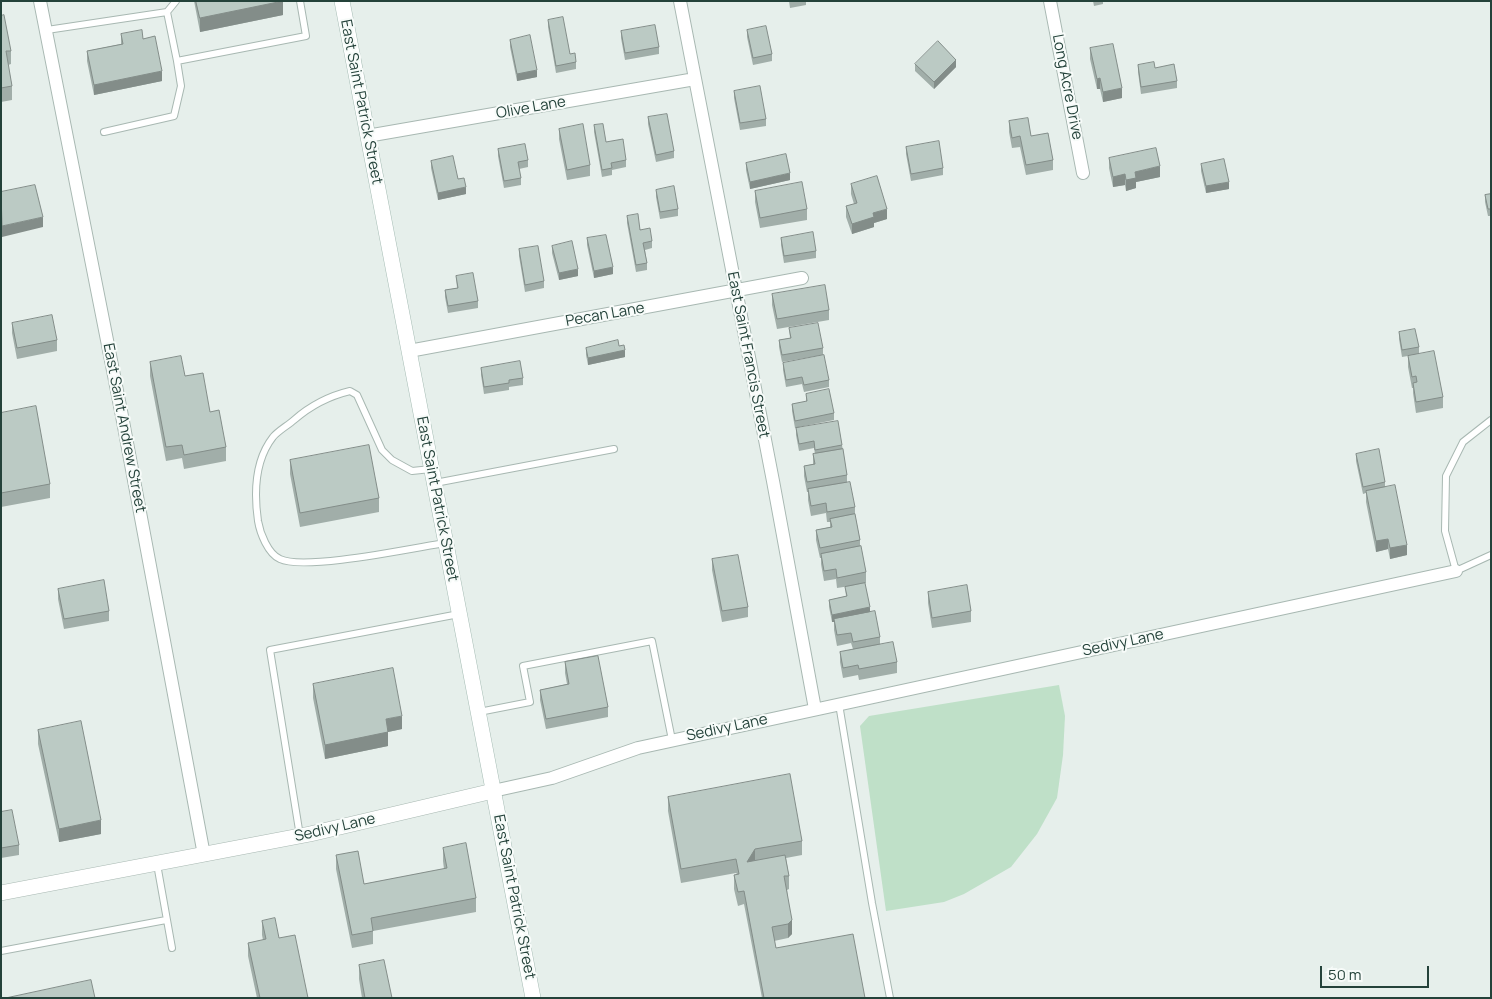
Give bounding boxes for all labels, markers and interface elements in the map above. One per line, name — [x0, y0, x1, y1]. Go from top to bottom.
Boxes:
street label: East Saint Patrick Street — [336, 18, 386, 186]
street label: Long Acre Drive — [1048, 33, 1086, 141]
street label: Olive Lane — [495, 93, 567, 123]
street label: East Saint Francis Street — [723, 270, 773, 440]
street label: Pecan Lane — [564, 299, 646, 331]
street label: East Saint Andrew Street — [99, 342, 149, 514]
street label: East Saint Patrick Street — [412, 415, 462, 583]
street label: Sedivy Lane — [1081, 626, 1165, 660]
street label: Sedivy Lane — [685, 711, 769, 745]
street label: Sedivy Lane — [293, 810, 377, 846]
street label: East Saint Patrick Street — [489, 813, 539, 981]
scale bar — [1322, 956, 1431, 988]
text: 50 m — [1328, 964, 1362, 985]

